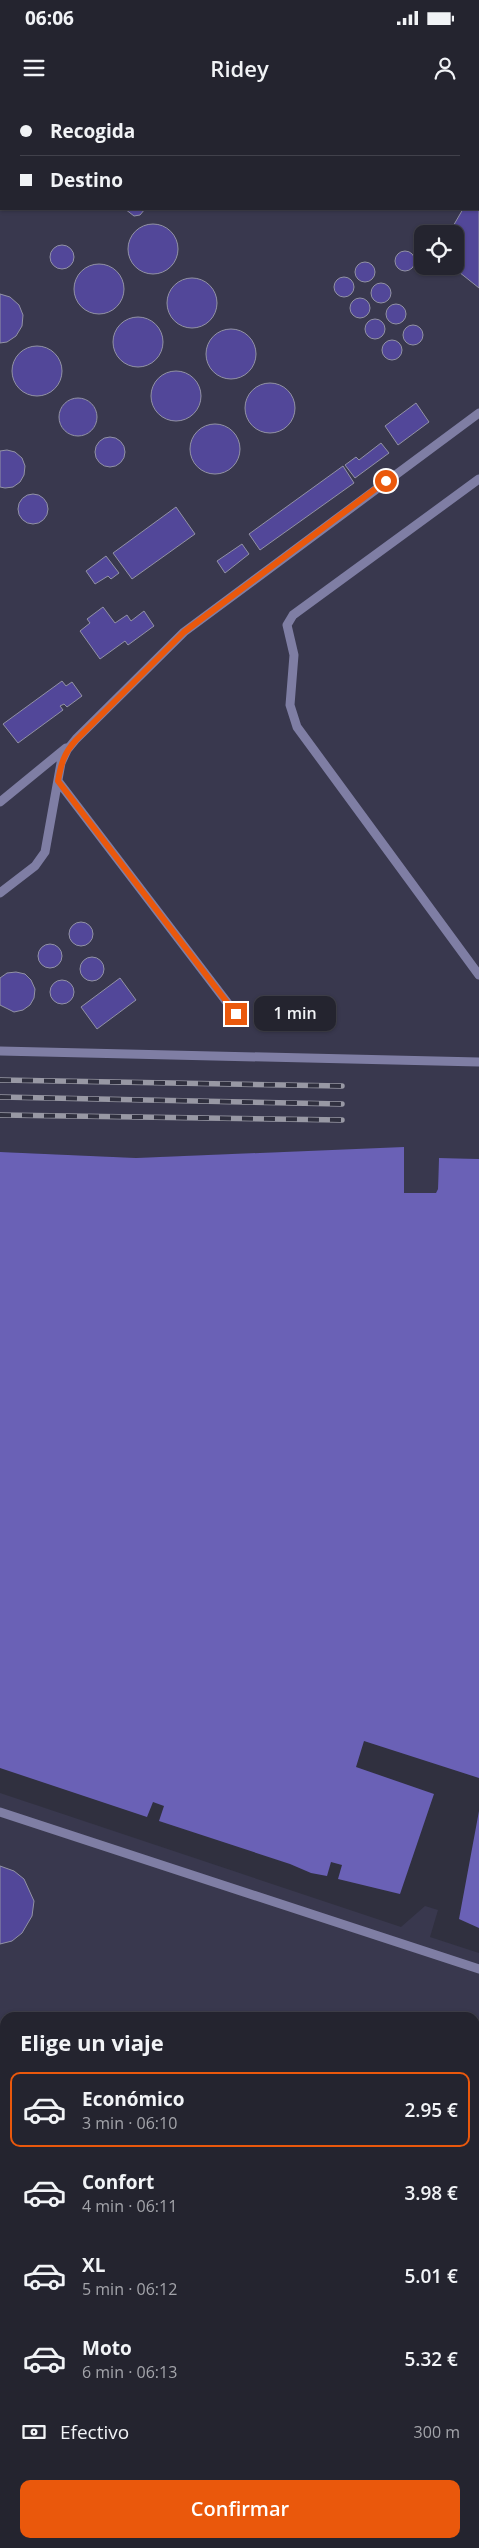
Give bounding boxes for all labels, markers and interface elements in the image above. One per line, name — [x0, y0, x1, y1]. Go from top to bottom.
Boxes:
text: 06:06 — [25, 5, 74, 31]
text: Ridey — [210, 53, 269, 83]
icon: menu — [20, 54, 48, 82]
icon: person — [431, 54, 459, 82]
text: Recogida — [50, 118, 135, 144]
text: Destino — [50, 167, 123, 193]
map controls — [414, 225, 464, 275]
button: locate — [414, 225, 464, 275]
route start — [375, 470, 397, 492]
callout: 1 min — [254, 996, 336, 1032]
text: 1 min — [273, 1002, 317, 1024]
route end — [225, 1003, 247, 1025]
text: Elige un viaje — [20, 2027, 164, 2057]
text: Económico — [82, 2086, 184, 2112]
icon: car — [22, 2087, 67, 2132]
text: 2.95 € — [404, 2097, 458, 2123]
text: 3 min · 06:10 — [82, 2112, 177, 2134]
text: Confort — [82, 2169, 154, 2195]
icon: car — [22, 2170, 67, 2215]
text: 3.98 € — [404, 2180, 458, 2206]
text: 4 min · 06:11 — [82, 2195, 177, 2217]
text: XL — [82, 2252, 105, 2278]
icon: car — [22, 2253, 67, 2298]
text: 5.01 € — [404, 2263, 458, 2289]
text: 5 min · 06:12 — [82, 2278, 177, 2300]
text: Moto — [82, 2335, 132, 2361]
icon: car — [22, 2336, 67, 2381]
text: 5.32 € — [404, 2346, 458, 2372]
text: 6 min · 06:13 — [82, 2361, 177, 2383]
icon: cash — [20, 2418, 48, 2446]
text: Efectivo — [60, 2419, 129, 2445]
text: 300 m — [414, 2421, 460, 2443]
button: Confirmar — [20, 2480, 460, 2538]

